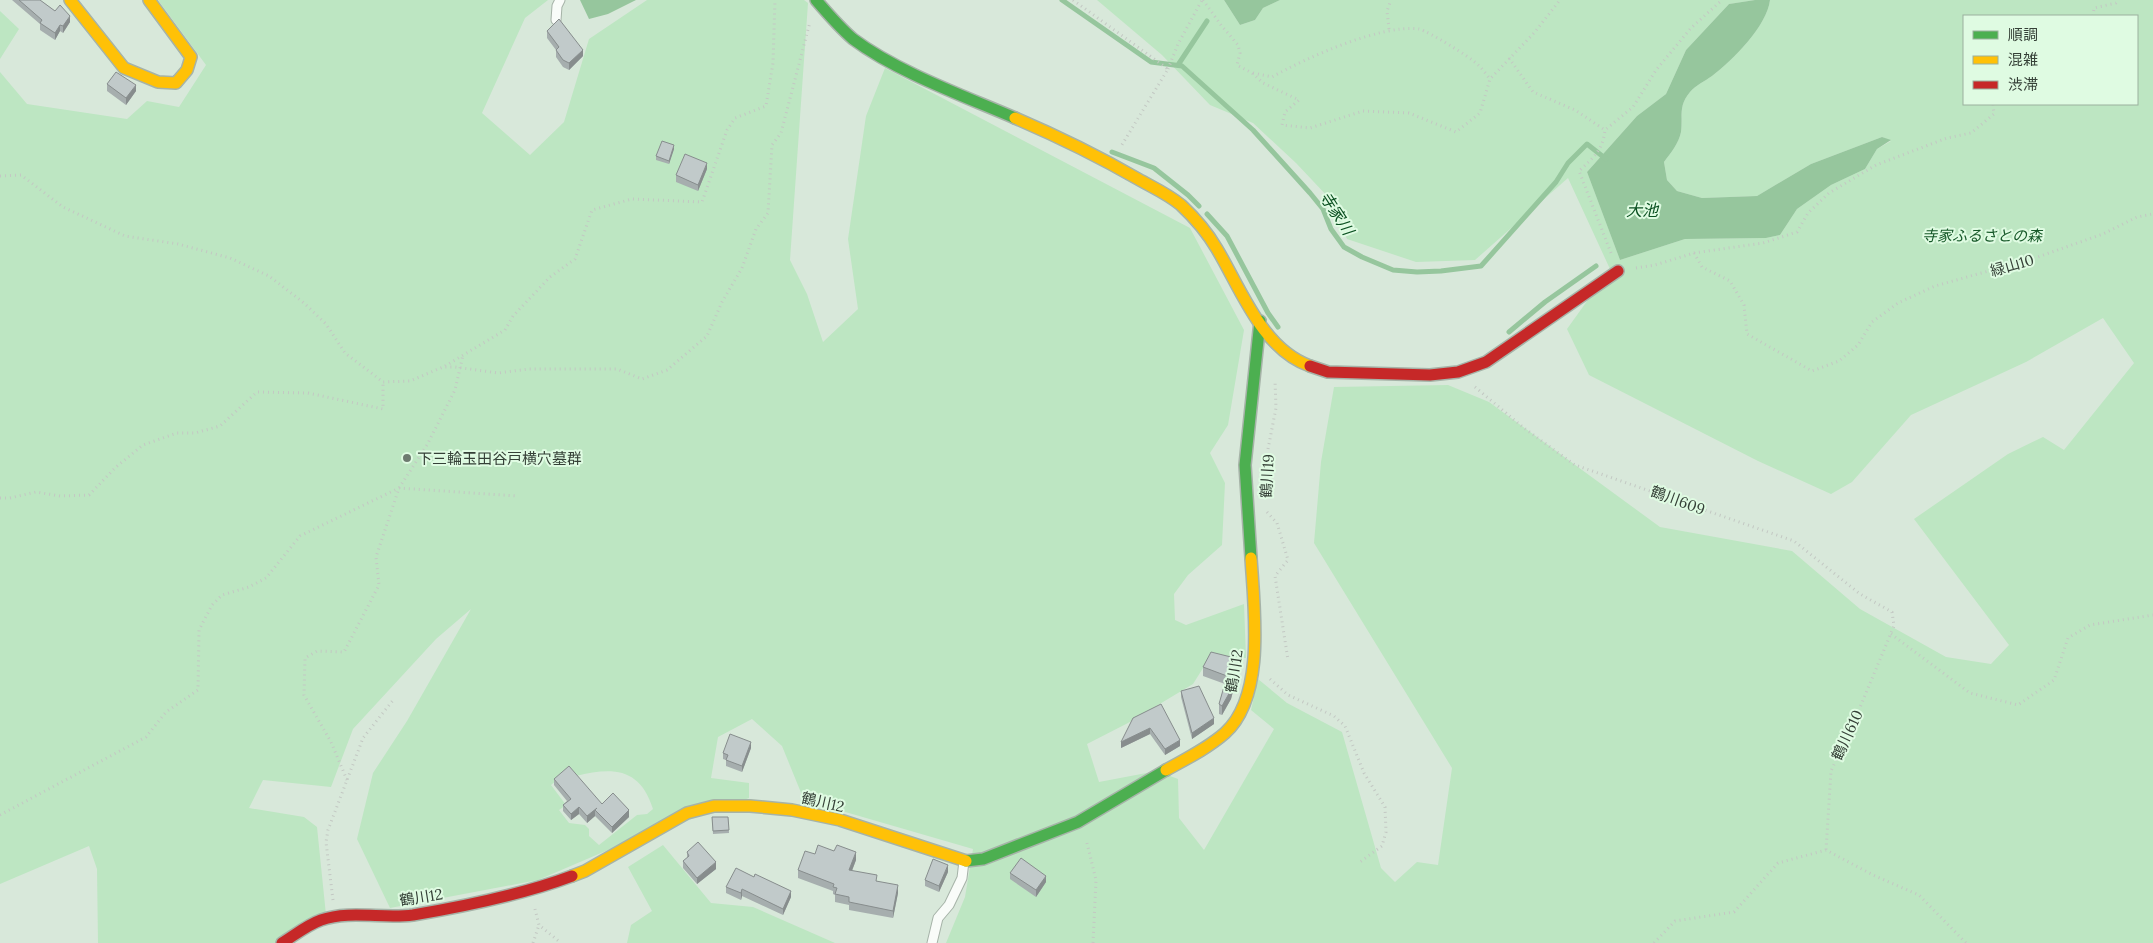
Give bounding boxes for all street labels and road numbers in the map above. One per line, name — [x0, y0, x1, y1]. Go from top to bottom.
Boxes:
street label: 緑山10 — [1988, 250, 2036, 280]
street label: 鶴川19 — [1256, 453, 1278, 499]
street label: 鶴川609 — [1648, 481, 1708, 519]
street label: 鶴川12 — [1221, 648, 1247, 694]
street label: 鶴川610 — [1827, 707, 1867, 763]
street label: 鶴川12 — [800, 788, 846, 816]
street label: 鶴川12 — [398, 884, 444, 910]

